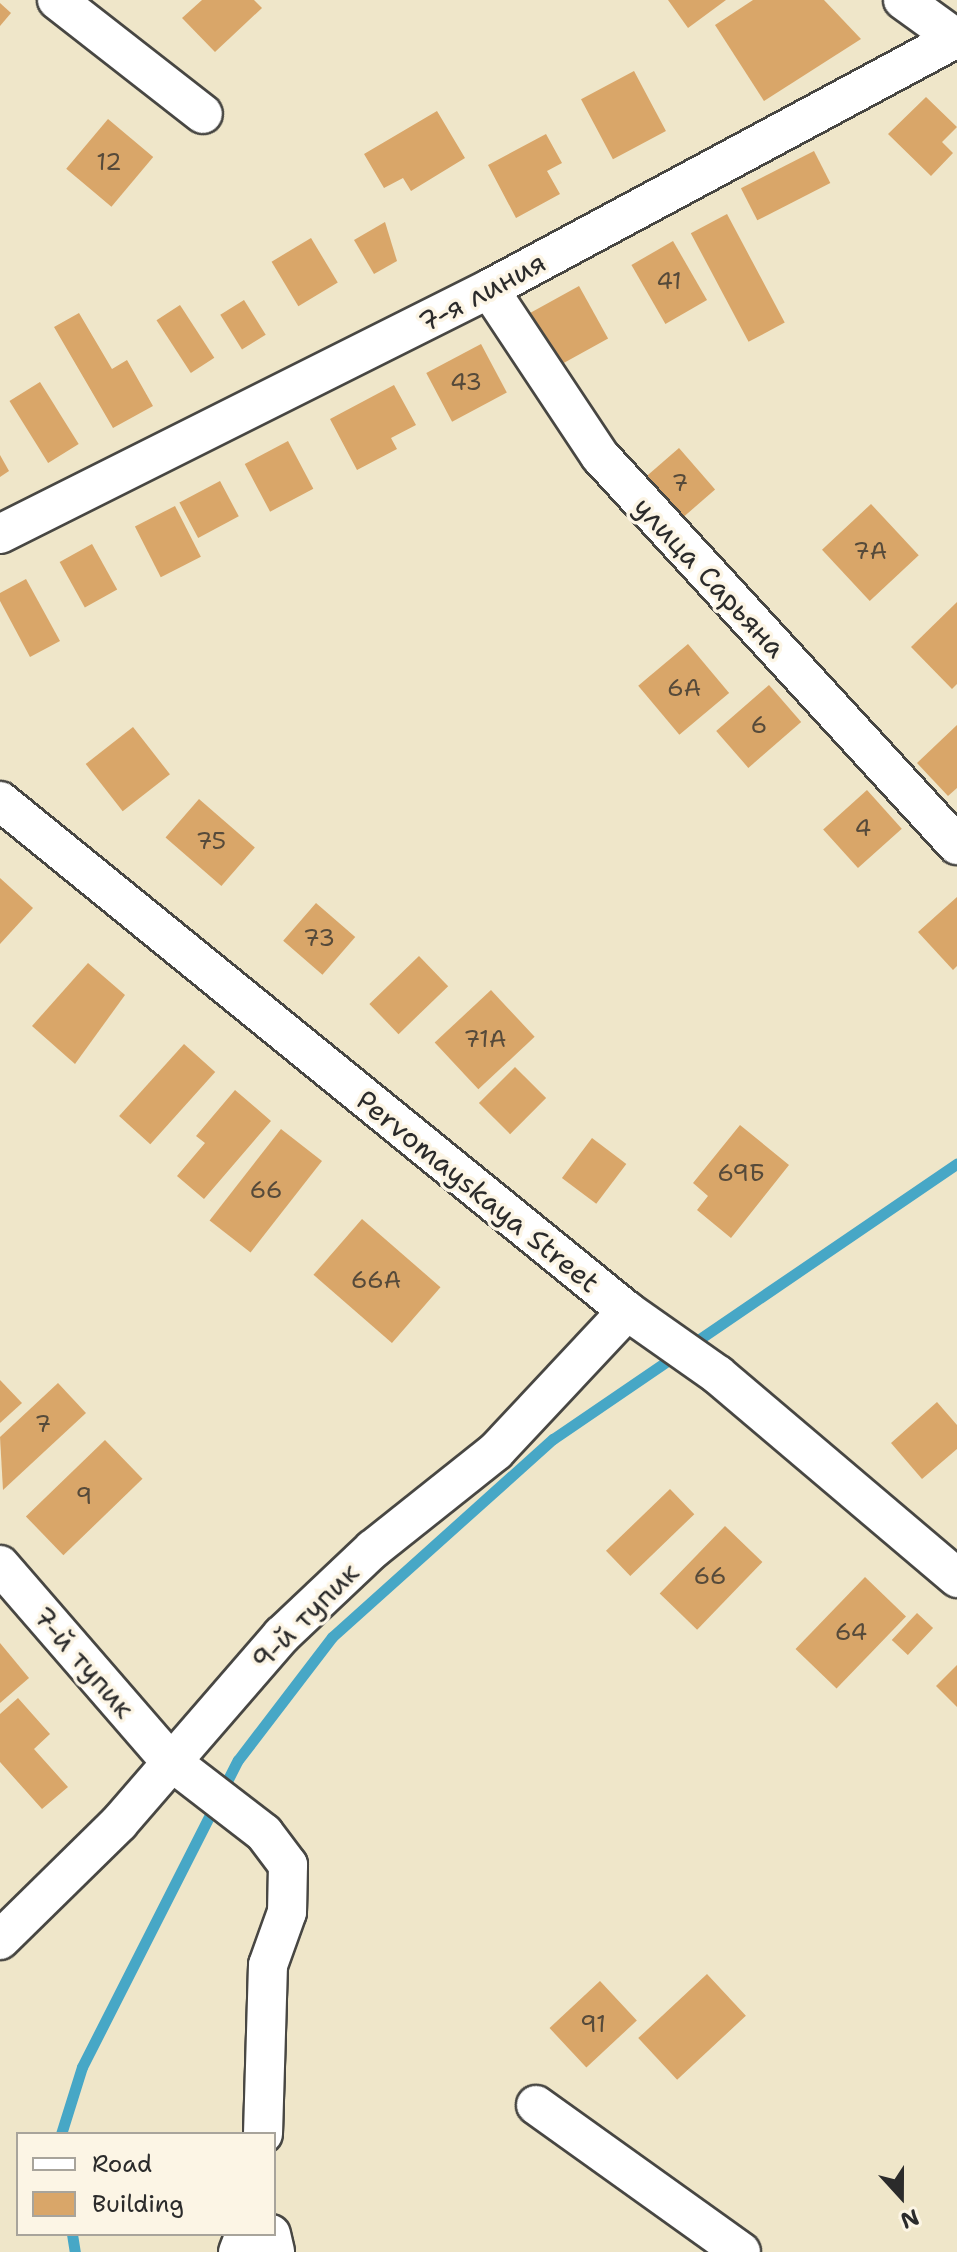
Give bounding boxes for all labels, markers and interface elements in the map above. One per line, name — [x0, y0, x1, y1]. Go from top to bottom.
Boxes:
house number: 12 — [96, 149, 122, 177]
street label: 7-я линия — [413, 245, 551, 339]
house number: 41 — [656, 268, 682, 296]
house number: 43 — [450, 369, 482, 397]
house number: 7 — [672, 470, 688, 498]
street label: улица Сарьяна — [627, 490, 793, 664]
house number: 7А — [853, 538, 887, 566]
house number: 6А — [667, 675, 701, 703]
house number: 6 — [751, 712, 767, 740]
house number: 4 — [855, 815, 871, 843]
house number: 75 — [196, 828, 226, 856]
house number: 73 — [303, 925, 335, 953]
house number: 71А — [464, 1026, 506, 1054]
street label: Pervomayskaya Street — [350, 1083, 606, 1299]
house number: 69Б — [717, 1160, 765, 1188]
house number: 66 — [250, 1177, 282, 1205]
house number: 66А — [351, 1267, 401, 1295]
house number: 7 — [35, 1411, 51, 1439]
house number: 9 — [76, 1483, 92, 1511]
street label: 9-й тупик — [244, 1555, 366, 1677]
house number: 66 — [694, 1563, 726, 1591]
street label: 7-й тупик — [26, 1599, 142, 1725]
house number: 64 — [835, 1619, 867, 1647]
house number: 91 — [580, 2011, 606, 2039]
legend — [16, 2132, 276, 2236]
text: Road — [92, 2148, 152, 2180]
north arrow — [861, 2156, 941, 2236]
text: Building — [92, 2188, 184, 2220]
text: N — [896, 2202, 923, 2236]

